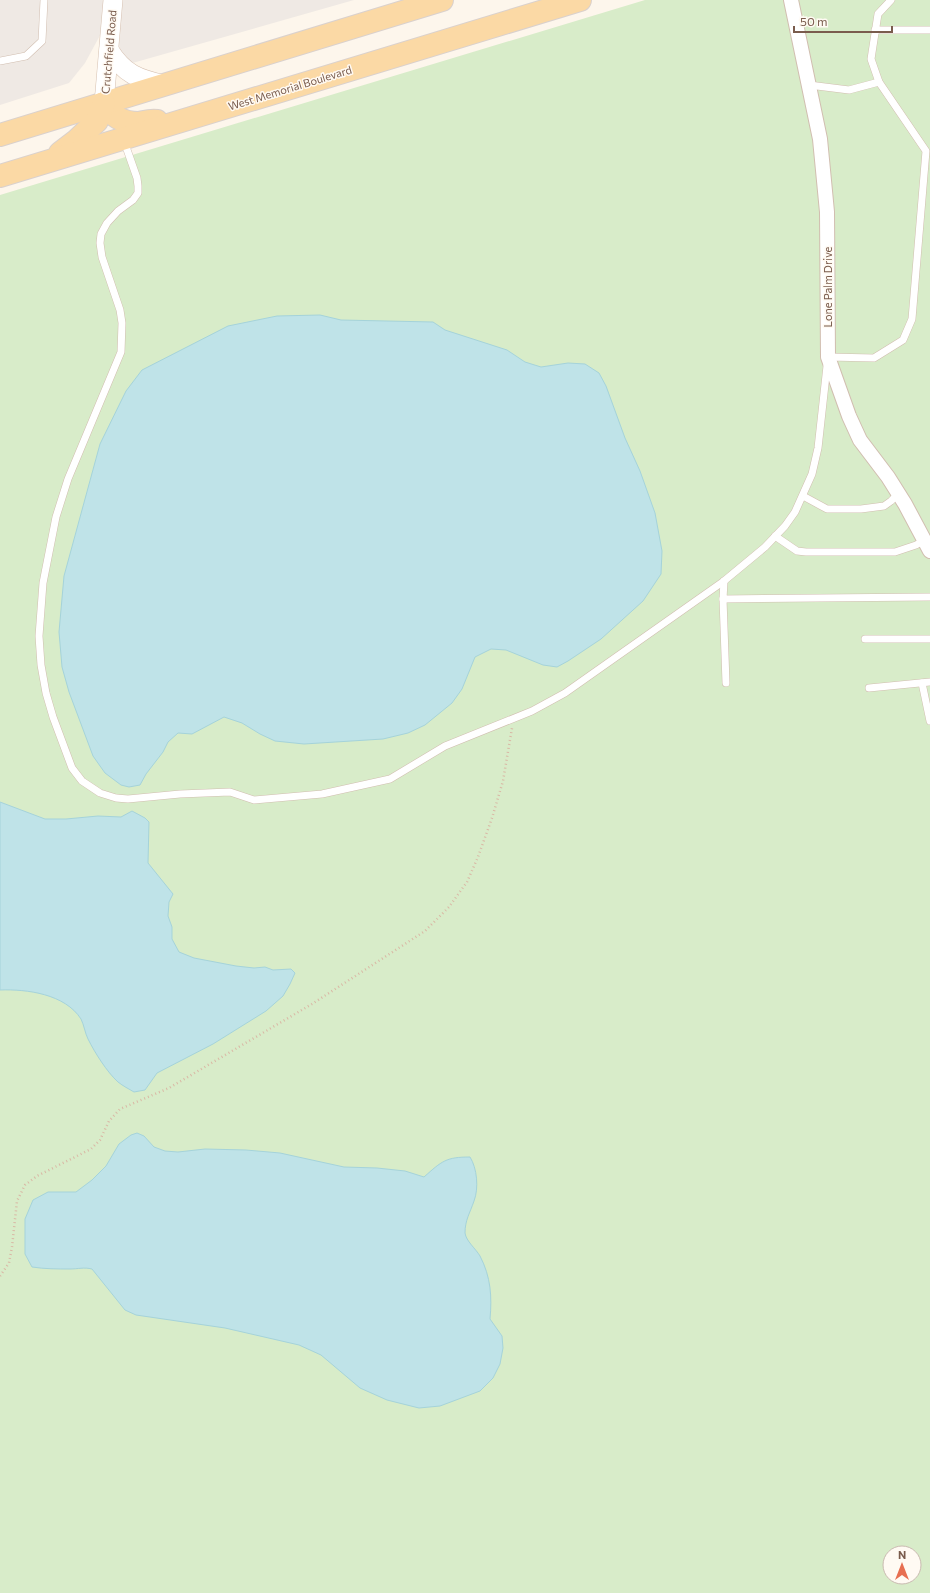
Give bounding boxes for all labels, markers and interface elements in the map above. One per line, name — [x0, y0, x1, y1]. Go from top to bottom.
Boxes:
scale bar — [794, 8, 892, 34]
street label: Crutchfield Road — [98, 9, 119, 94]
text: 50 m — [800, 14, 828, 28]
street label: West Memorial Boulevard — [227, 63, 353, 112]
street label: Lone Palm Drive — [821, 246, 834, 327]
north arrow — [882, 1545, 922, 1585]
text: N — [898, 1548, 906, 1561]

